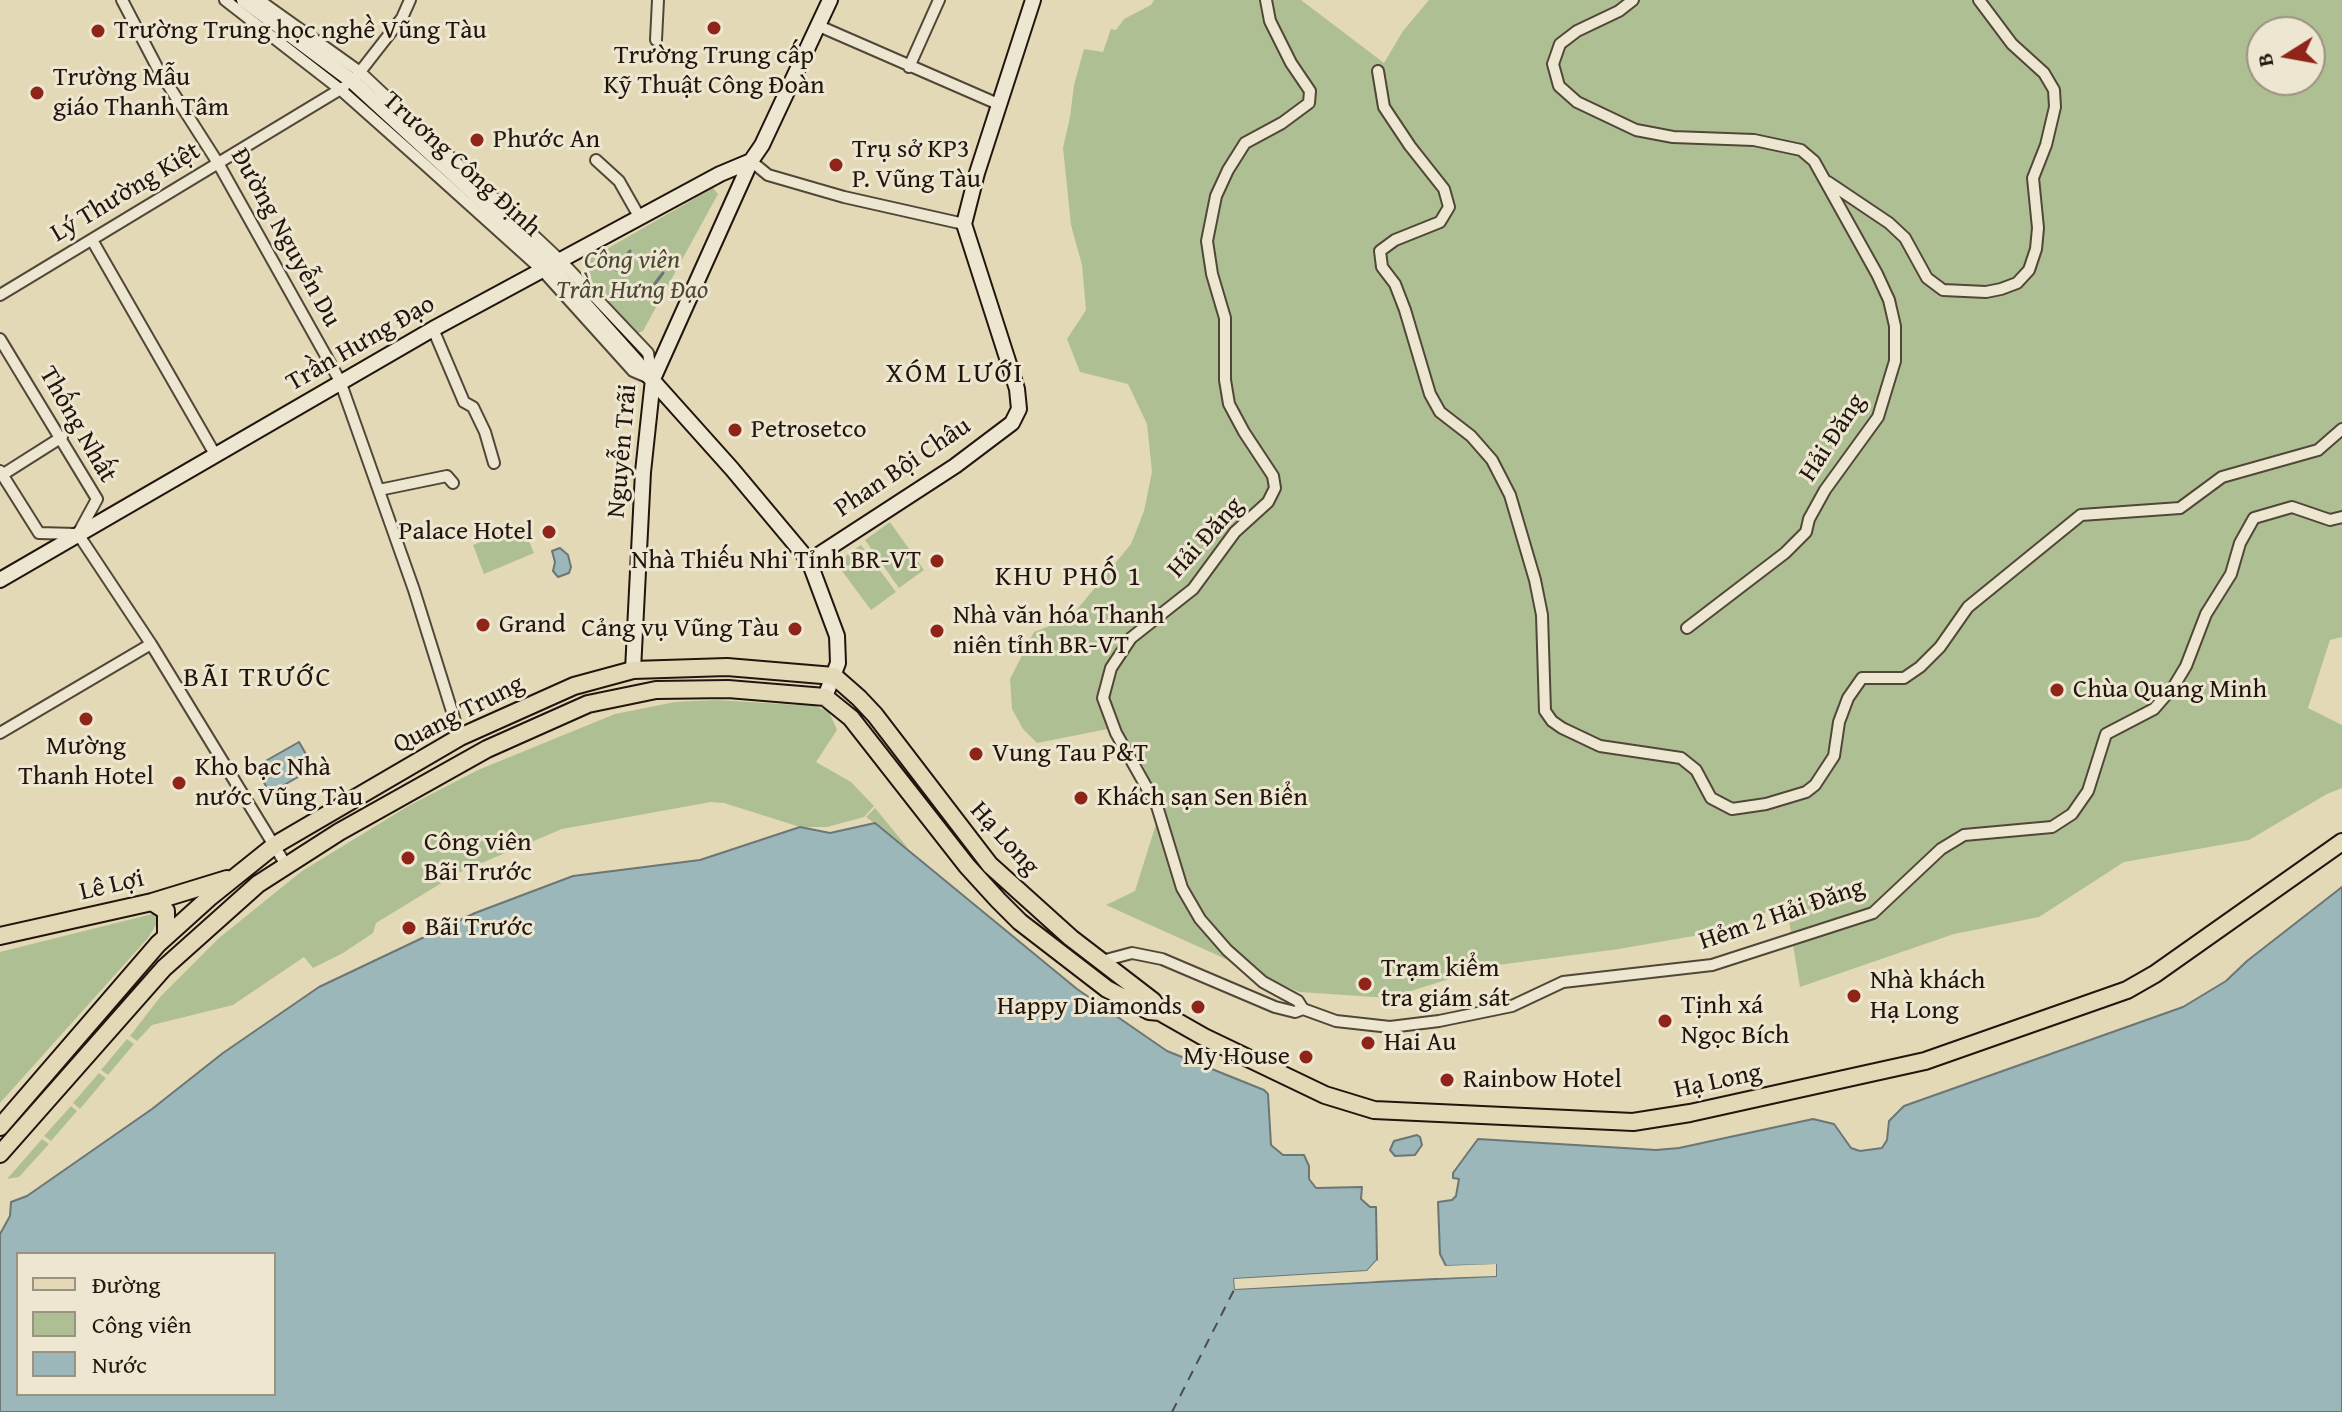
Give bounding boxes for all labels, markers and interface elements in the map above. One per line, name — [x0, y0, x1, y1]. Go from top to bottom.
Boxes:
place label: Trường Trung học nghề Vũng Tàu — [114, 15, 487, 47]
north arrow — [2246, 16, 2326, 96]
marker: Trường Trung cấp Kỹ Thuật Công Đoàn — [705, 19, 723, 37]
marker: Trường Trung học nghề Vũng Tàu — [89, 22, 107, 40]
place label: Trường Trung cấp Kỹ Thuật Công Đoàn — [603, 40, 825, 102]
text: B — [2247, 50, 2281, 70]
place label: Trường Mẫu giáo Thanh Tâm — [53, 62, 229, 124]
marker: Trường Mẫu giáo Thanh Tâm — [28, 84, 46, 102]
street label: Trương Công Định — [375, 86, 547, 244]
place label: Phước An — [493, 124, 600, 156]
marker: Phước An — [468, 131, 486, 149]
place label: Trụ sở KP3 P. Vũng Tàu — [852, 134, 981, 196]
street label: Lý Thường Kiệt — [46, 136, 206, 250]
street label: Đường Nguyễn Du — [223, 143, 347, 333]
marker: Trụ sở KP3 P. Vũng Tàu — [827, 156, 845, 174]
park label: Công viên Trần Hưng Đạo — [556, 245, 708, 306]
street label: Trần Hưng Đạo — [281, 289, 441, 399]
district label: XÓM LƯỚI — [886, 358, 1024, 392]
street label: Thống Nhất — [31, 361, 123, 489]
street label: Nguyễn Trãi — [602, 383, 644, 519]
street label: Hải Đăng — [1793, 388, 1873, 488]
street label: Phan Bội Châu — [829, 411, 977, 525]
place label: Petrosetco — [751, 414, 866, 446]
marker: Petrosetco — [726, 421, 744, 439]
street label: Hải Đăng — [1162, 491, 1250, 585]
place label: Palace Hotel — [398, 516, 533, 548]
marker: Palace Hotel — [540, 523, 558, 541]
place label: Nhà Thiếu Nhi Tỉnh BR-VT — [631, 545, 921, 577]
marker: Nhà Thiếu Nhi Tỉnh BR-VT — [928, 552, 946, 570]
district label: KHU PHỐ 1 — [995, 561, 1143, 595]
place label: Nhà văn hóa Thanh niên tỉnh BR-VT — [953, 600, 1165, 662]
place label: Grand — [499, 609, 566, 641]
place label: Cảng vụ Vũng Tàu — [581, 613, 779, 645]
marker: Grand — [474, 616, 492, 634]
marker: Cảng vụ Vũng Tàu — [786, 620, 804, 638]
marker: Nhà văn hóa Thanh niên tỉnh BR-VT — [928, 622, 946, 640]
district label: BÃI TRƯỚC — [183, 662, 333, 696]
street label: Quang Trung — [389, 669, 529, 761]
place label: Chùa Quang Minh — [2073, 674, 2267, 706]
marker: Chùa Quang Minh — [2048, 681, 2066, 699]
marker: Mường Thanh Hotel — [77, 710, 95, 728]
place label: Mường Thanh Hotel — [18, 731, 154, 792]
place label: Vung Tau P&T — [992, 738, 1148, 770]
marker: Vung Tau P&T — [967, 745, 985, 763]
place label: Kho bạc Nhà nước Vũng Tàu — [195, 752, 363, 814]
marker: Kho bạc Nhà nước Vũng Tàu — [170, 774, 188, 792]
place label: Khách sạn Sen Biển — [1097, 782, 1308, 814]
marker: Khách sạn Sen Biển — [1072, 789, 1090, 807]
street label: Hạ Long — [963, 796, 1045, 882]
place label: Công viên Bãi Trước — [424, 827, 532, 888]
marker: Công viên Bãi Trước — [399, 849, 417, 867]
street label: Lê Lợi — [77, 863, 147, 909]
street label: Hẻm 2 Hải Đăng — [1695, 872, 1869, 958]
place label: Bãi Trước — [425, 912, 533, 944]
marker: Bãi Trước — [400, 919, 418, 937]
place label: Trạm kiểm tra giám sát — [1381, 953, 1510, 1014]
place label: Nhà khách Hạ Long — [1870, 965, 1985, 1026]
marker: Trạm kiểm tra giám sát — [1356, 975, 1374, 993]
marker: Nhà khách Hạ Long — [1845, 987, 1863, 1005]
place label: Tịnh xá Ngọc Bích — [1681, 990, 1789, 1052]
place label: Happy Diamonds — [997, 991, 1182, 1023]
marker: Happy Diamonds — [1189, 998, 1207, 1016]
marker: Tịnh xá Ngọc Bích — [1656, 1012, 1674, 1030]
place label: Hai Au — [1384, 1027, 1456, 1059]
marker: Hai Au — [1359, 1034, 1377, 1052]
place label: My House — [1183, 1041, 1290, 1073]
marker: My House — [1297, 1048, 1315, 1066]
street label: Hạ Long — [1671, 1058, 1765, 1106]
place label: Rainbow Hotel — [1463, 1064, 1622, 1096]
marker: Rainbow Hotel — [1438, 1071, 1456, 1089]
legend — [16, 1252, 276, 1396]
text: Đường — [92, 1267, 161, 1302]
text: Công viên — [92, 1307, 191, 1342]
text: Nước — [92, 1347, 147, 1382]

